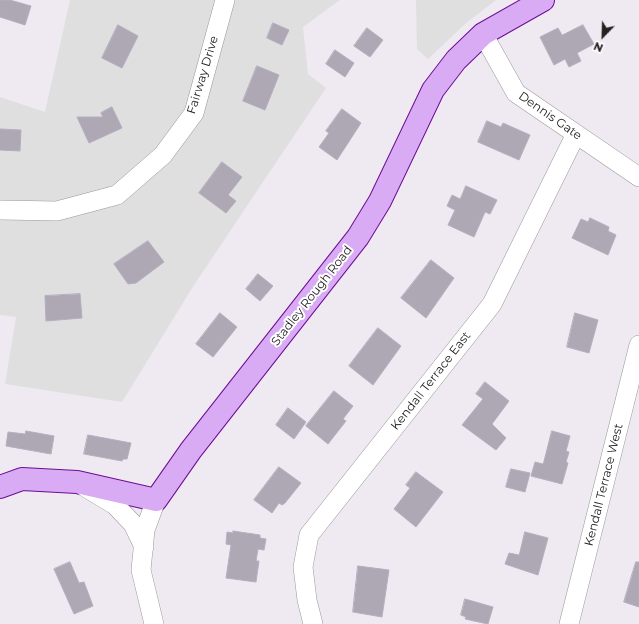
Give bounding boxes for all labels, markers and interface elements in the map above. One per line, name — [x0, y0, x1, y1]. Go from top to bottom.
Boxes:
north arrow — [583, 16, 623, 56]
street label: Fairway Drive — [184, 34, 222, 116]
text: N — [591, 39, 605, 55]
street label: Dennis Gate — [516, 89, 584, 143]
street label: Stadley Rough Road — [269, 243, 355, 349]
street label: Kendall Terrace East — [388, 329, 474, 433]
street label: Kendall Terrace West — [582, 422, 626, 548]

